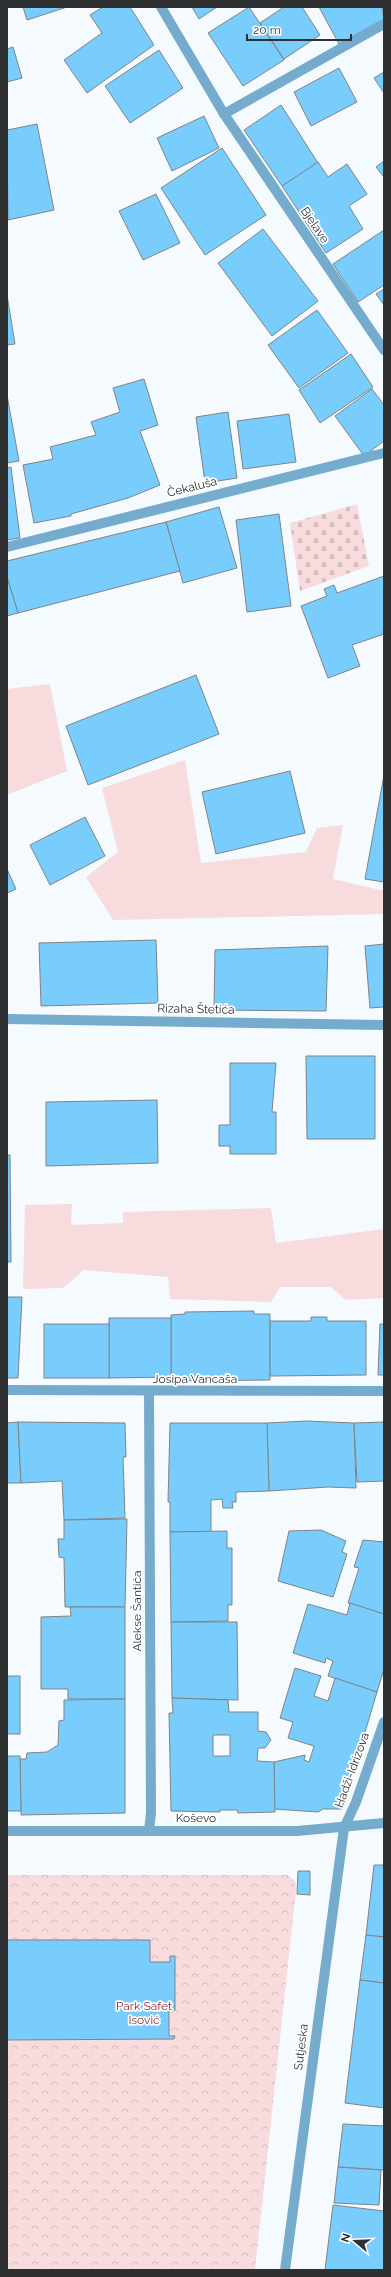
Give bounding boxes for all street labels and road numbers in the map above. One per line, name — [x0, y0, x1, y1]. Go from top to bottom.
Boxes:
street label: Bjelave — [298, 204, 332, 246]
street label: Čekaluša — [166, 474, 218, 500]
street label: Rizaha Štetića — [157, 1001, 235, 1017]
street label: Josipa Vancaša — [153, 1372, 237, 1386]
street label: Alekse Šantića — [130, 1570, 144, 1652]
street label: Hadži-Idrizova — [332, 1730, 372, 1810]
street label: Koševo — [176, 1811, 216, 1825]
street label: Sutjeska — [291, 2023, 311, 2071]

